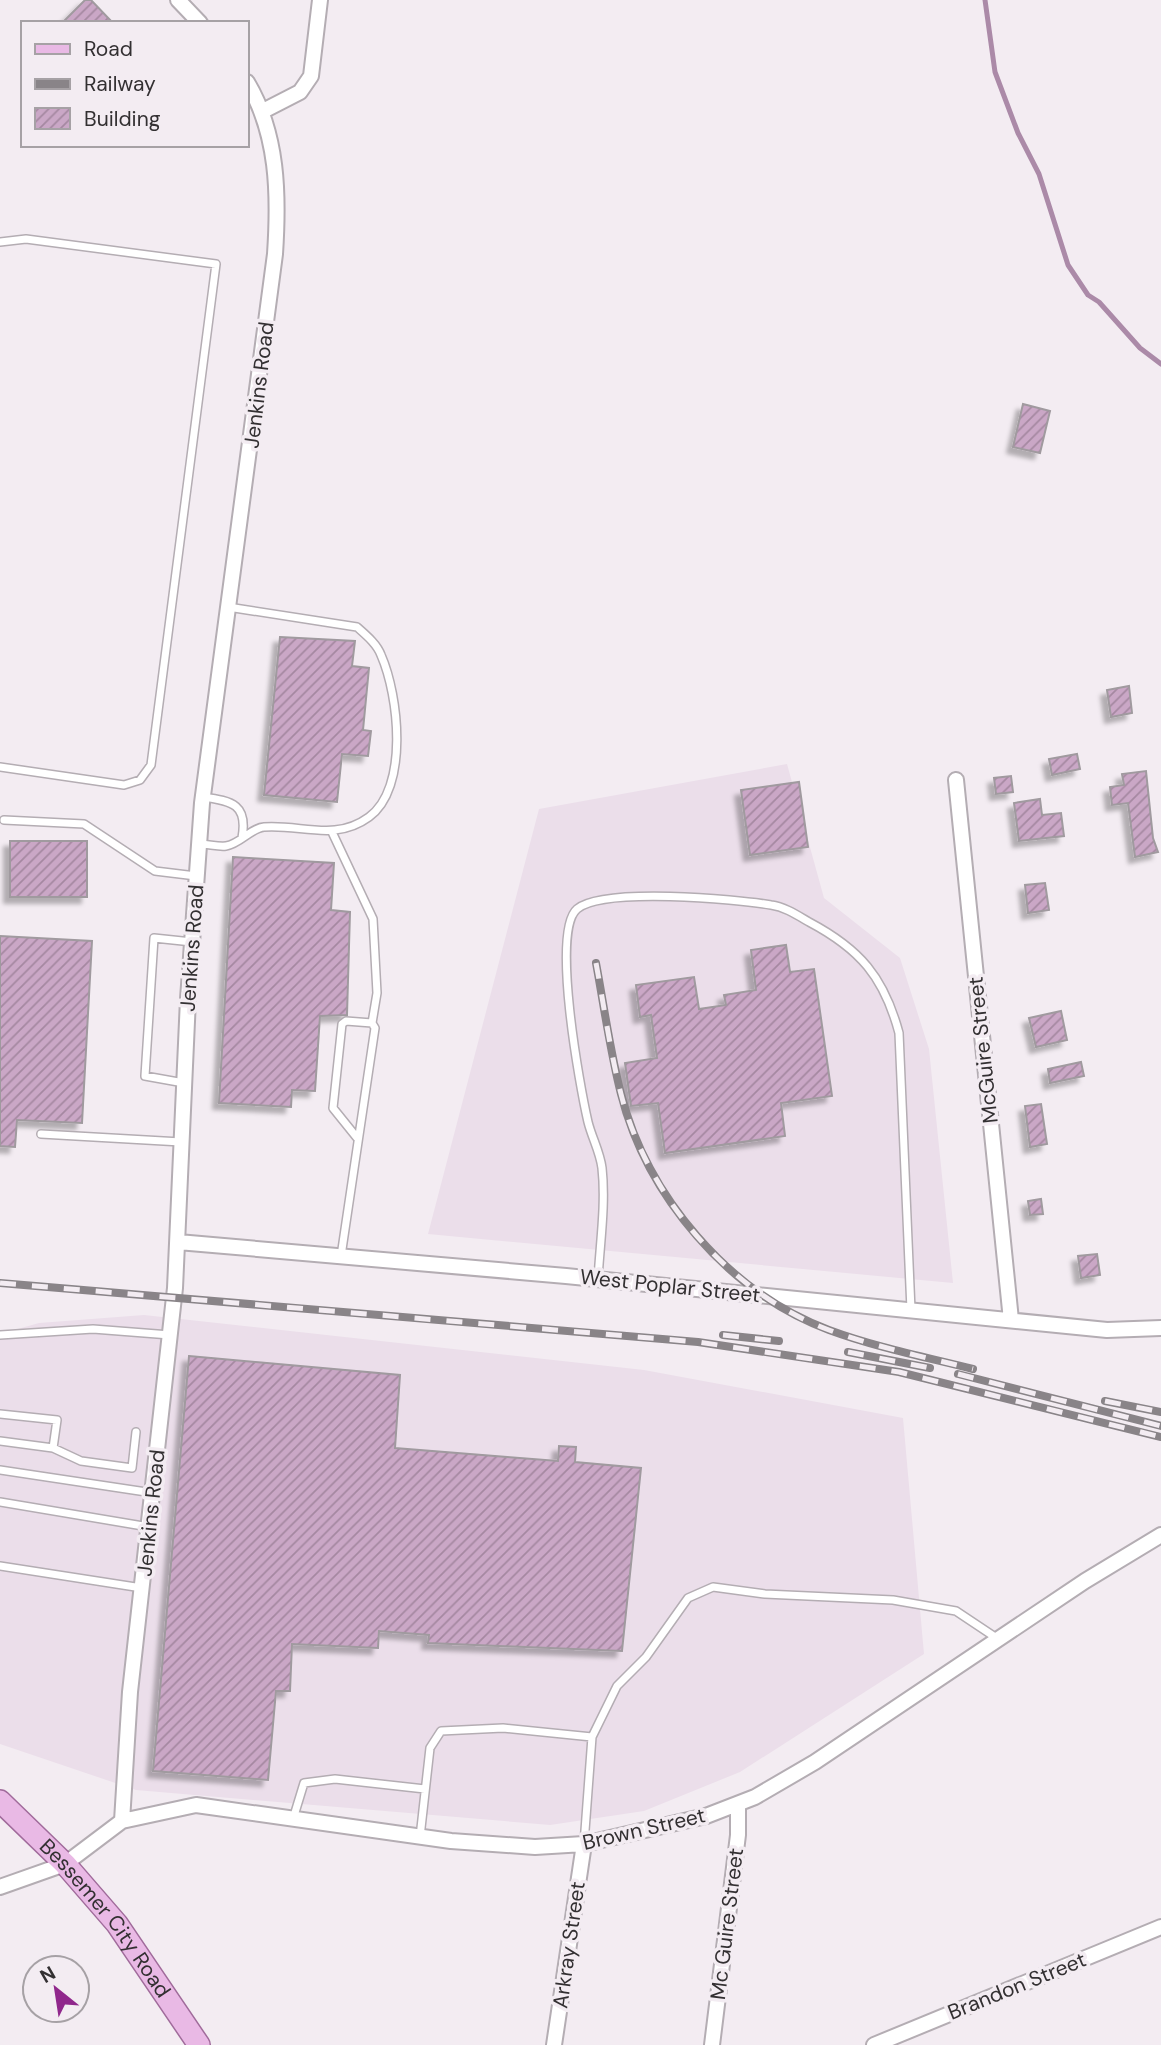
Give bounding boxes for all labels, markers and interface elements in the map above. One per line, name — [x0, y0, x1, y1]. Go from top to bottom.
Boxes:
legend — [21, 21, 248, 147]
text: Road — [84, 35, 133, 63]
text: Railway — [84, 70, 156, 98]
text: Building — [84, 105, 161, 133]
street label: Jenkins Road — [237, 320, 281, 450]
street label: Jenkins Road — [174, 884, 210, 1012]
street label: McGuire Street — [961, 975, 1005, 1125]
street label: West Poplar Street — [578, 1263, 762, 1309]
street label: Jenkins Road — [130, 1448, 172, 1578]
street label: Brown Street — [580, 1801, 708, 1857]
street label: Bessemer City Road — [33, 1833, 177, 2003]
street label: Mc Guire Street — [704, 1847, 750, 2001]
street label: Arkray Street — [546, 1880, 592, 2010]
street label: Brandon Street — [944, 1946, 1090, 2026]
north arrow — [21, 1954, 91, 2024]
text: N — [35, 1960, 60, 1989]

